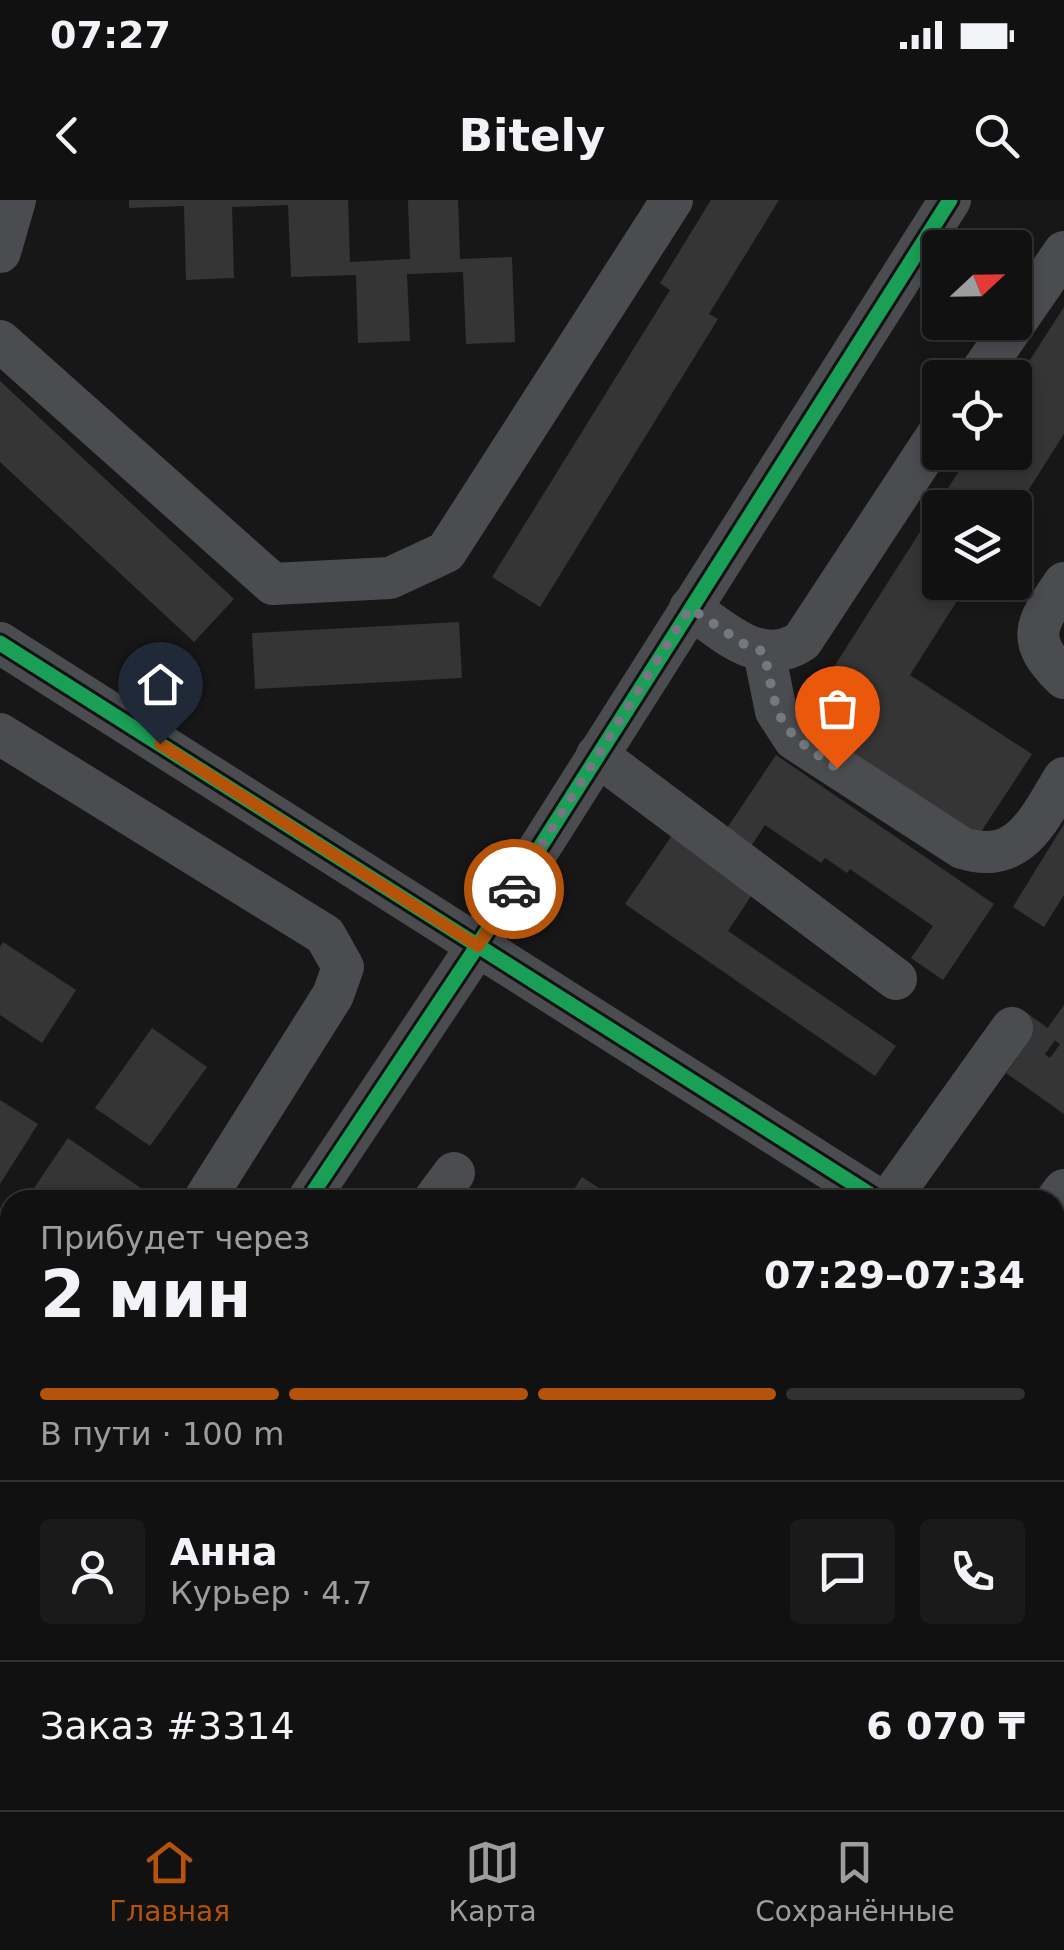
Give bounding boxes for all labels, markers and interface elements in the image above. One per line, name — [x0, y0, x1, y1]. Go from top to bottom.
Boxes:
text: 07:27 — [50, 13, 171, 57]
icon: back — [40, 108, 95, 163]
icon: search — [969, 108, 1024, 163]
text: Bitely — [459, 109, 605, 162]
north arrow — [922, 230, 1032, 340]
map controls — [922, 230, 1032, 600]
button: locate — [922, 360, 1032, 470]
button: layers — [922, 490, 1032, 600]
pin — [118, 642, 203, 745]
icon: home — [133, 657, 188, 712]
pin — [795, 666, 880, 769]
icon: bag — [810, 681, 865, 736]
courier — [464, 839, 564, 939]
icon: car — [487, 862, 542, 917]
text: Прибудет через — [40, 1219, 310, 1257]
text: 07:29–07:34 — [764, 1253, 1025, 1297]
text: 2 мин — [40, 1257, 251, 1332]
text: В пути · 100 m — [40, 1415, 284, 1453]
button: person — [40, 1519, 145, 1624]
button: chat — [790, 1519, 895, 1624]
button: phone — [920, 1519, 1025, 1624]
text: Анна — [170, 1530, 278, 1574]
text: Курьер · 4.7 — [170, 1574, 372, 1612]
text: Заказ #3314 — [40, 1704, 295, 1748]
text: 6 070 ₸ — [866, 1704, 1025, 1748]
tab: Главная — [109, 1835, 230, 1928]
tab: Карта — [448, 1835, 537, 1928]
tab: Сохранённые — [755, 1835, 955, 1928]

